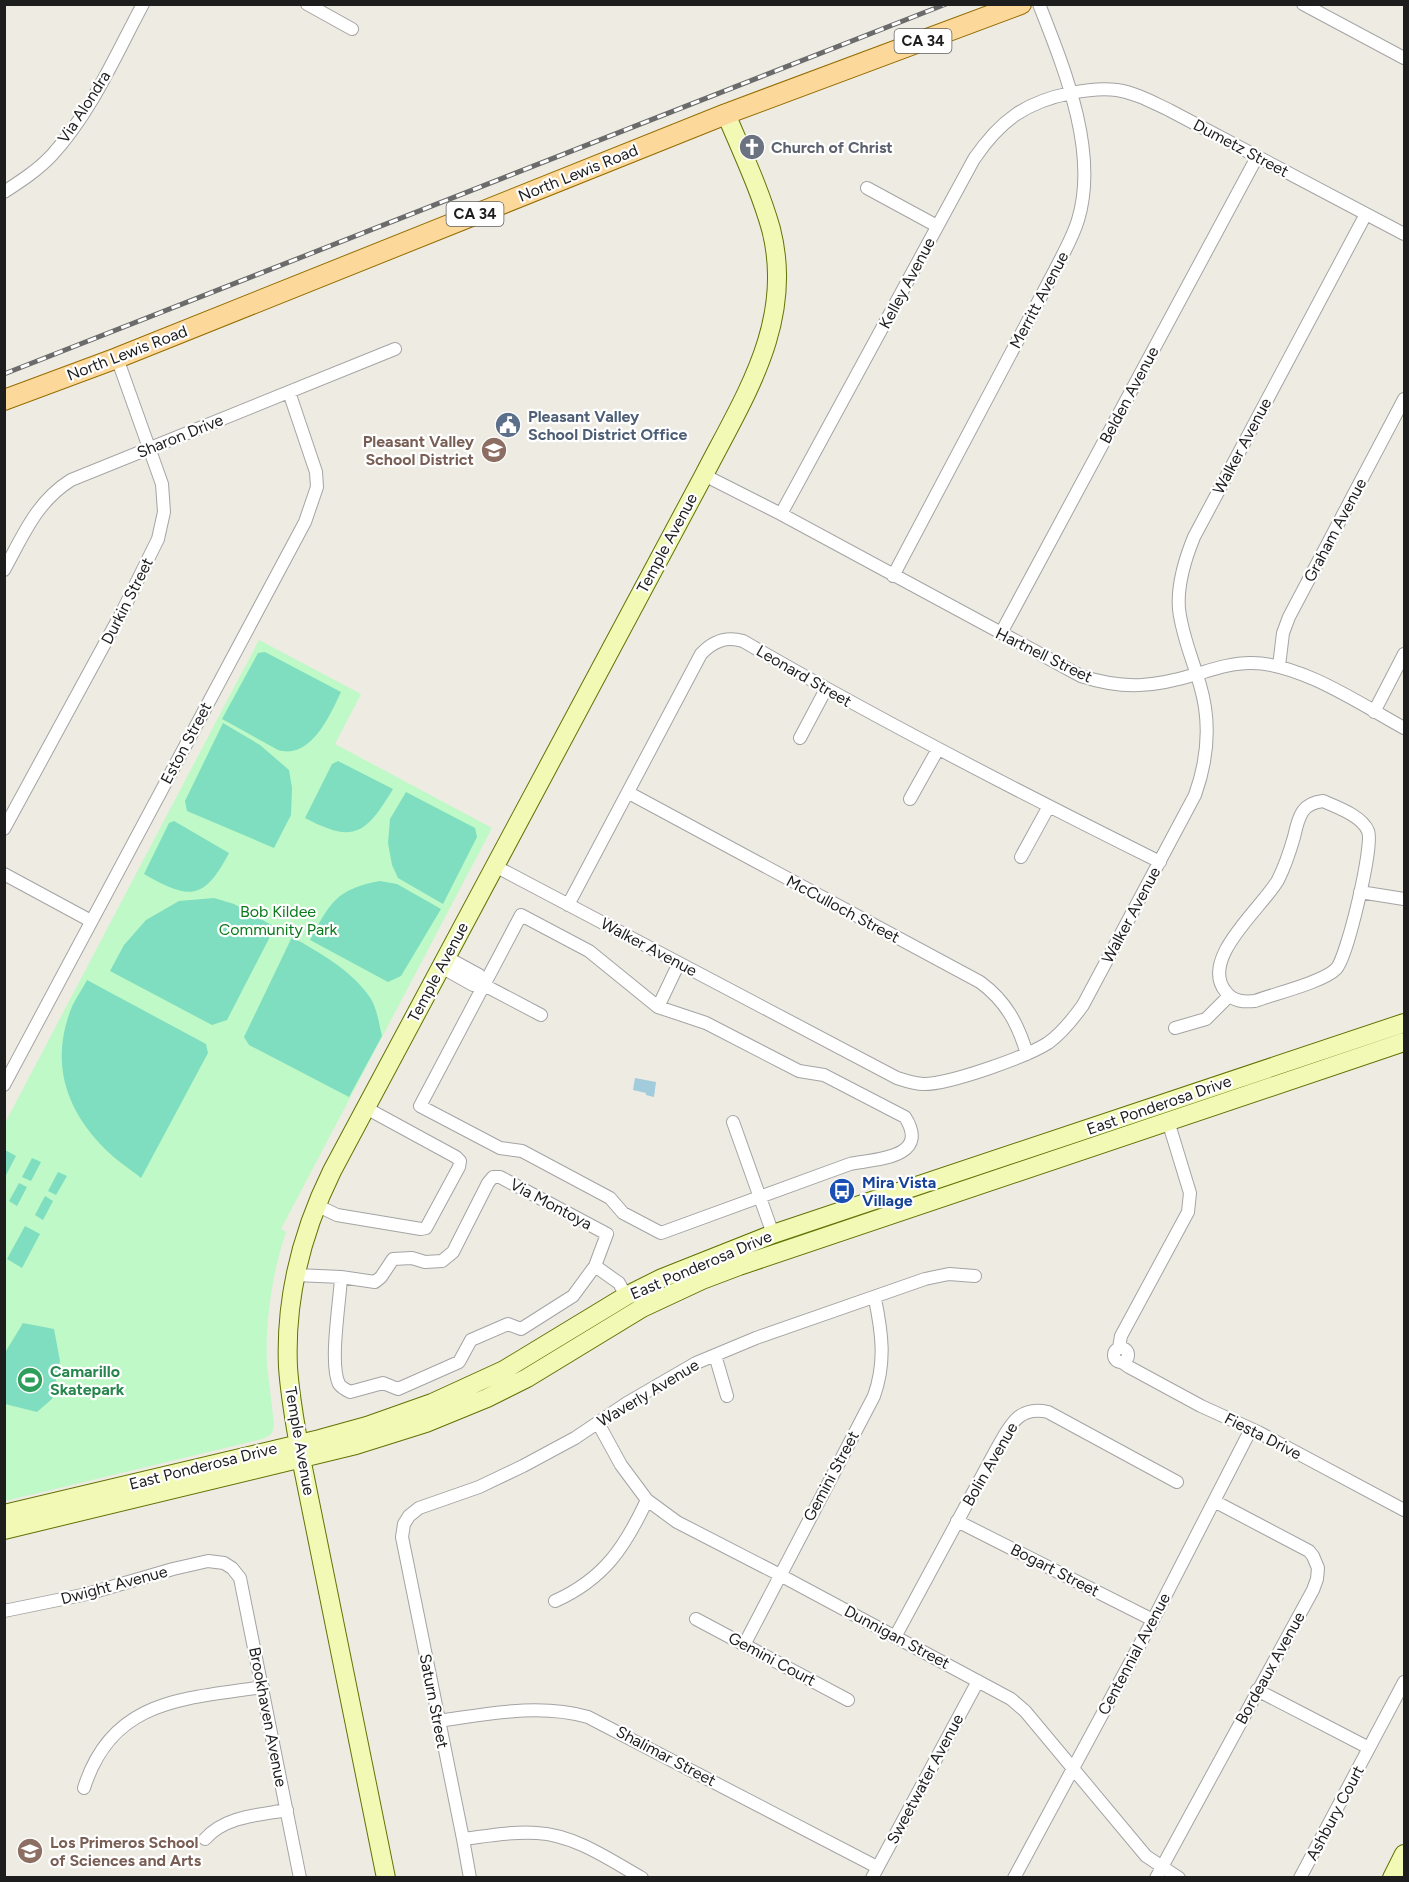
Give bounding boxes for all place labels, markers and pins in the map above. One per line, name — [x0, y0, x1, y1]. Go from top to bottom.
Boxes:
church icon: Church of Christ — [737, 132, 767, 162]
place label: Church of Christ — [771, 138, 893, 157]
place label: Pleasant Valley School District Office — [528, 407, 688, 444]
public building icon: Pleasant Valley School District Office — [493, 410, 523, 440]
place label: Pleasant Valley School District — [363, 432, 475, 469]
school or university icon: Pleasant Valley School District — [479, 435, 509, 465]
place label: Mira Vista Village — [862, 1173, 936, 1210]
bus stop icon: Mira Vista Village — [827, 1176, 857, 1206]
place label: Camarillo Skatepark — [50, 1362, 125, 1399]
sports icon: Camarillo Skatepark — [15, 1365, 45, 1395]
place label: Los Primeros School of Sciences and Arts — [50, 1833, 202, 1870]
school or university icon: Los Primeros School of Sciences and Arts — [15, 1836, 45, 1866]

